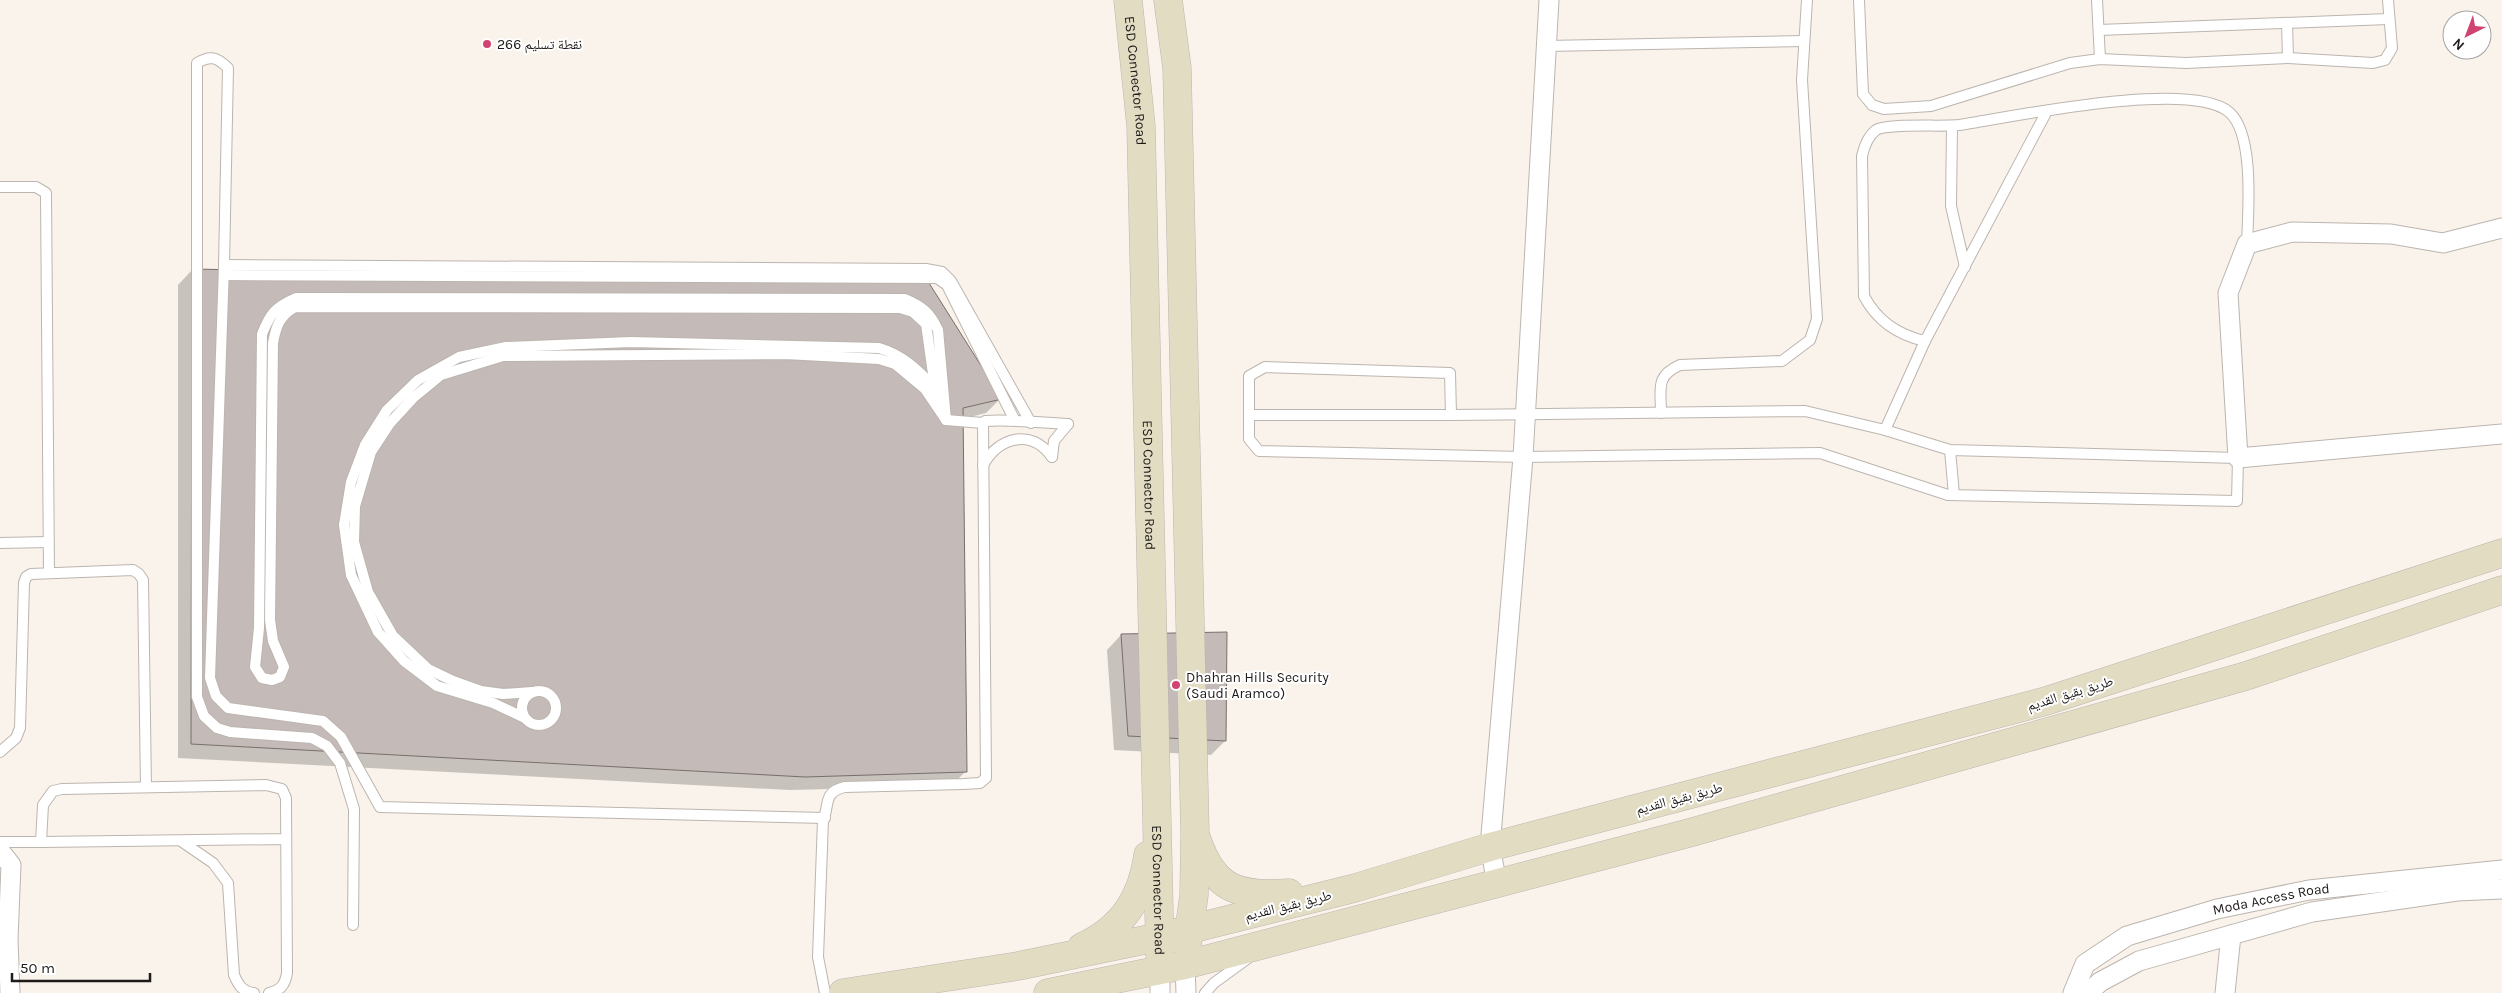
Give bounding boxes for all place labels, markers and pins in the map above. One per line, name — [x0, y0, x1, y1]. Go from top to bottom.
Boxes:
place label: نقطة تسليم 266 — [497, 36, 582, 54]
marker: نقطة تسليم 266 — [481, 38, 493, 50]
place label: Dhahran Hills Security (Saudi Aramco) — [1186, 669, 1329, 702]
marker: Dhahran Hills Security (Saudi Aramco) — [1170, 679, 1182, 691]

